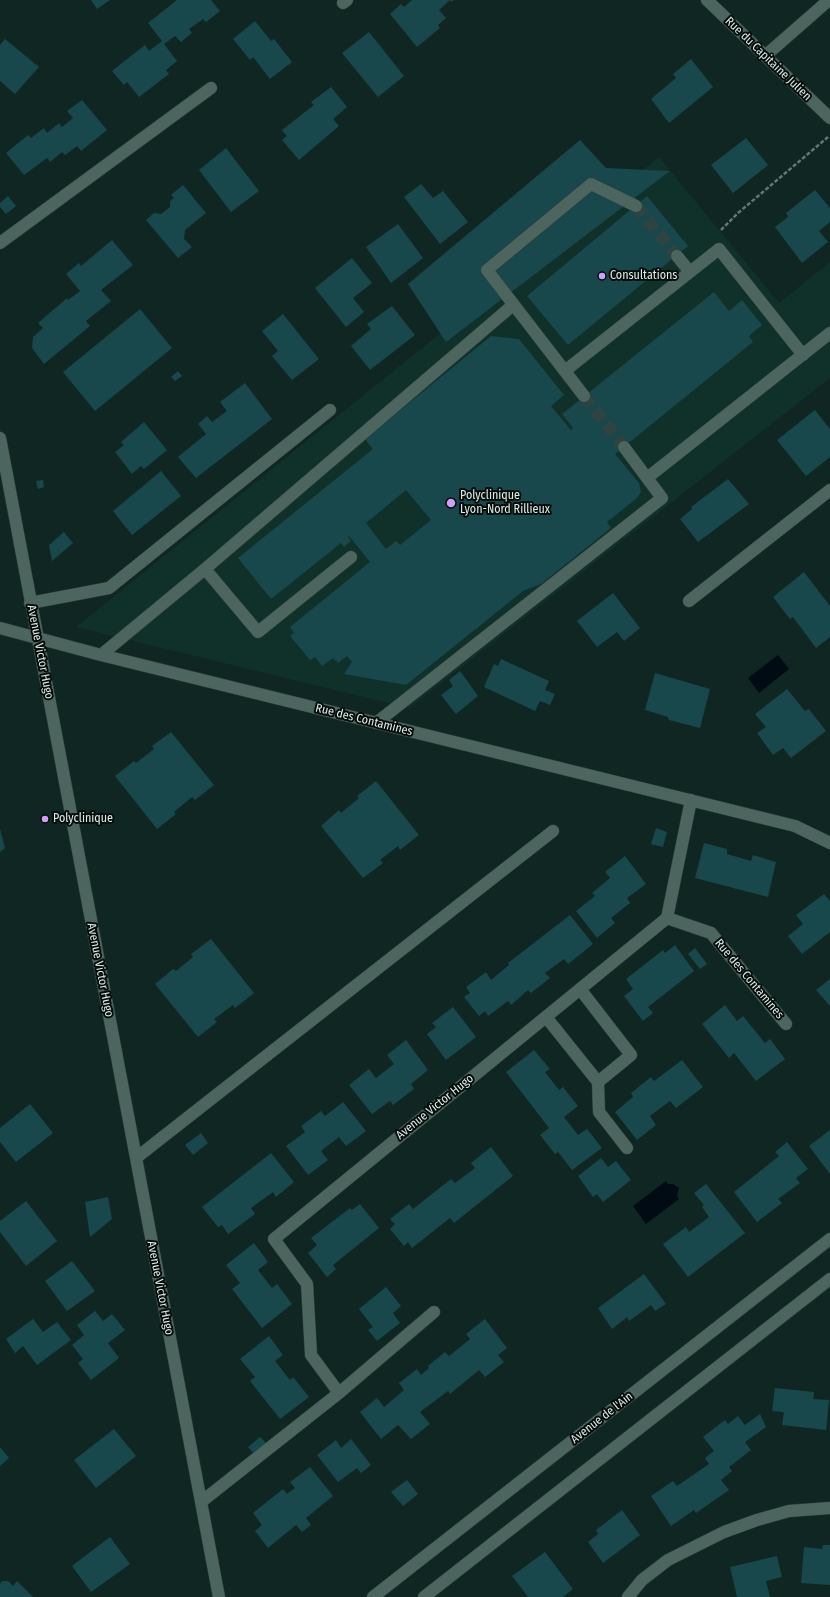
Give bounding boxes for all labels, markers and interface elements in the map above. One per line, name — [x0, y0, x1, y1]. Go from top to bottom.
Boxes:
street label: Rue du Capitaine Julien — [722, 14, 814, 104]
place label: Consultations — [610, 269, 677, 283]
marker: Consultations — [597, 271, 607, 281]
place label: Polyclinique Lyon-Nord Rillieux — [460, 489, 550, 517]
marker: Polyclinique Lyon-Nord Rillieux — [445, 497, 457, 509]
street label: Avenue Victor Hugo — [24, 604, 56, 700]
street label: Rue des Contamines — [314, 701, 414, 739]
place label: Polyclinique — [53, 812, 113, 826]
marker: Polyclinique — [40, 814, 50, 824]
street label: Avenue Victor Hugo — [84, 922, 116, 1018]
street label: Rue des Contamines — [711, 936, 787, 1022]
street label: Avenue Victor Hugo — [393, 1071, 477, 1143]
street label: Avenue Victor Hugo — [144, 1240, 176, 1336]
street label: Avenue de l'Ain — [568, 1389, 636, 1447]

